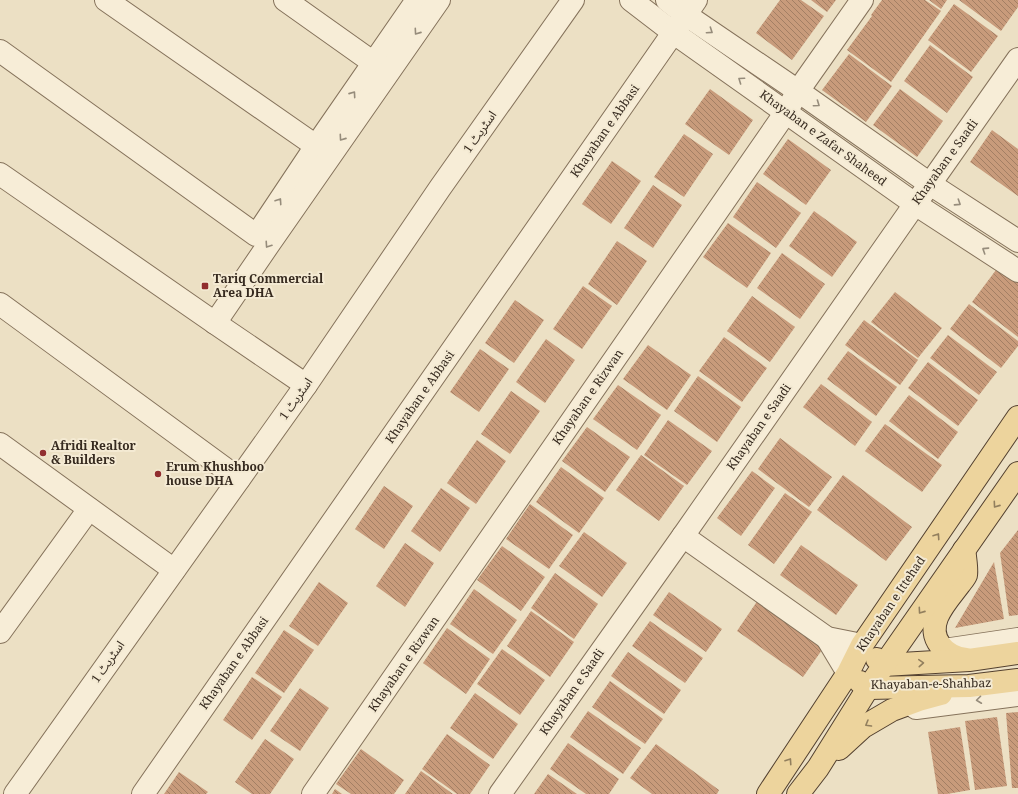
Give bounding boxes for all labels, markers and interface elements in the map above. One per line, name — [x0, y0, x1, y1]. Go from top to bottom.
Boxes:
one-way arrow — [706, 26, 713, 34]
one-way arrow — [414, 28, 422, 35]
one-way arrow — [738, 77, 745, 84]
street label: Khayaban e Abbasi — [566, 81, 643, 181]
street label: Khayaban e Zafar Shaheed — [756, 86, 891, 190]
one-way arrow — [348, 91, 356, 98]
one-way arrow — [813, 99, 820, 107]
street label: اسٹریٹ 1 — [459, 107, 500, 156]
street label: Khayaban e Saadi — [908, 115, 981, 208]
one-way arrow — [340, 134, 347, 141]
one-way arrow — [274, 198, 282, 205]
one-way arrow — [954, 198, 961, 205]
one-way arrow — [265, 241, 273, 248]
one-way arrow — [982, 247, 989, 254]
place label: Tariq Commercial Area DHA — [213, 270, 324, 301]
marker: Tariq Commercial Area DHA — [200, 281, 210, 291]
street label: Khayaban e Rizwan — [548, 345, 627, 448]
street label: Khayaban e Abbasi — [381, 347, 458, 447]
street label: اسٹریٹ 1 — [275, 374, 316, 423]
street label: Khayaban e Saadi — [722, 380, 795, 473]
place label: Afridi Realtor & Builders — [51, 437, 137, 468]
marker: Afridi Realtor & Builders — [38, 448, 48, 458]
place label: Erum Khushboo house DHA — [166, 458, 264, 489]
marker: Erum Khushboo house DHA — [153, 469, 163, 479]
one-way arrow — [994, 500, 1001, 507]
one-way arrow — [932, 533, 939, 540]
street label: Khayaban e Ittehad — [852, 552, 929, 655]
one-way arrow — [919, 607, 926, 614]
street label: Khayaban e Rizwan — [364, 612, 443, 715]
street label: Khayaban e Abbasi — [195, 613, 272, 713]
street label: اسٹریٹ 1 — [87, 637, 128, 686]
street label: Khayaban e Saadi — [535, 645, 608, 738]
one-way arrow — [918, 659, 924, 667]
street label: Khayaban-e-Shahbaz — [871, 674, 991, 693]
one-way arrow — [976, 695, 982, 704]
one-way arrow — [865, 720, 872, 727]
one-way arrow — [784, 759, 791, 766]

